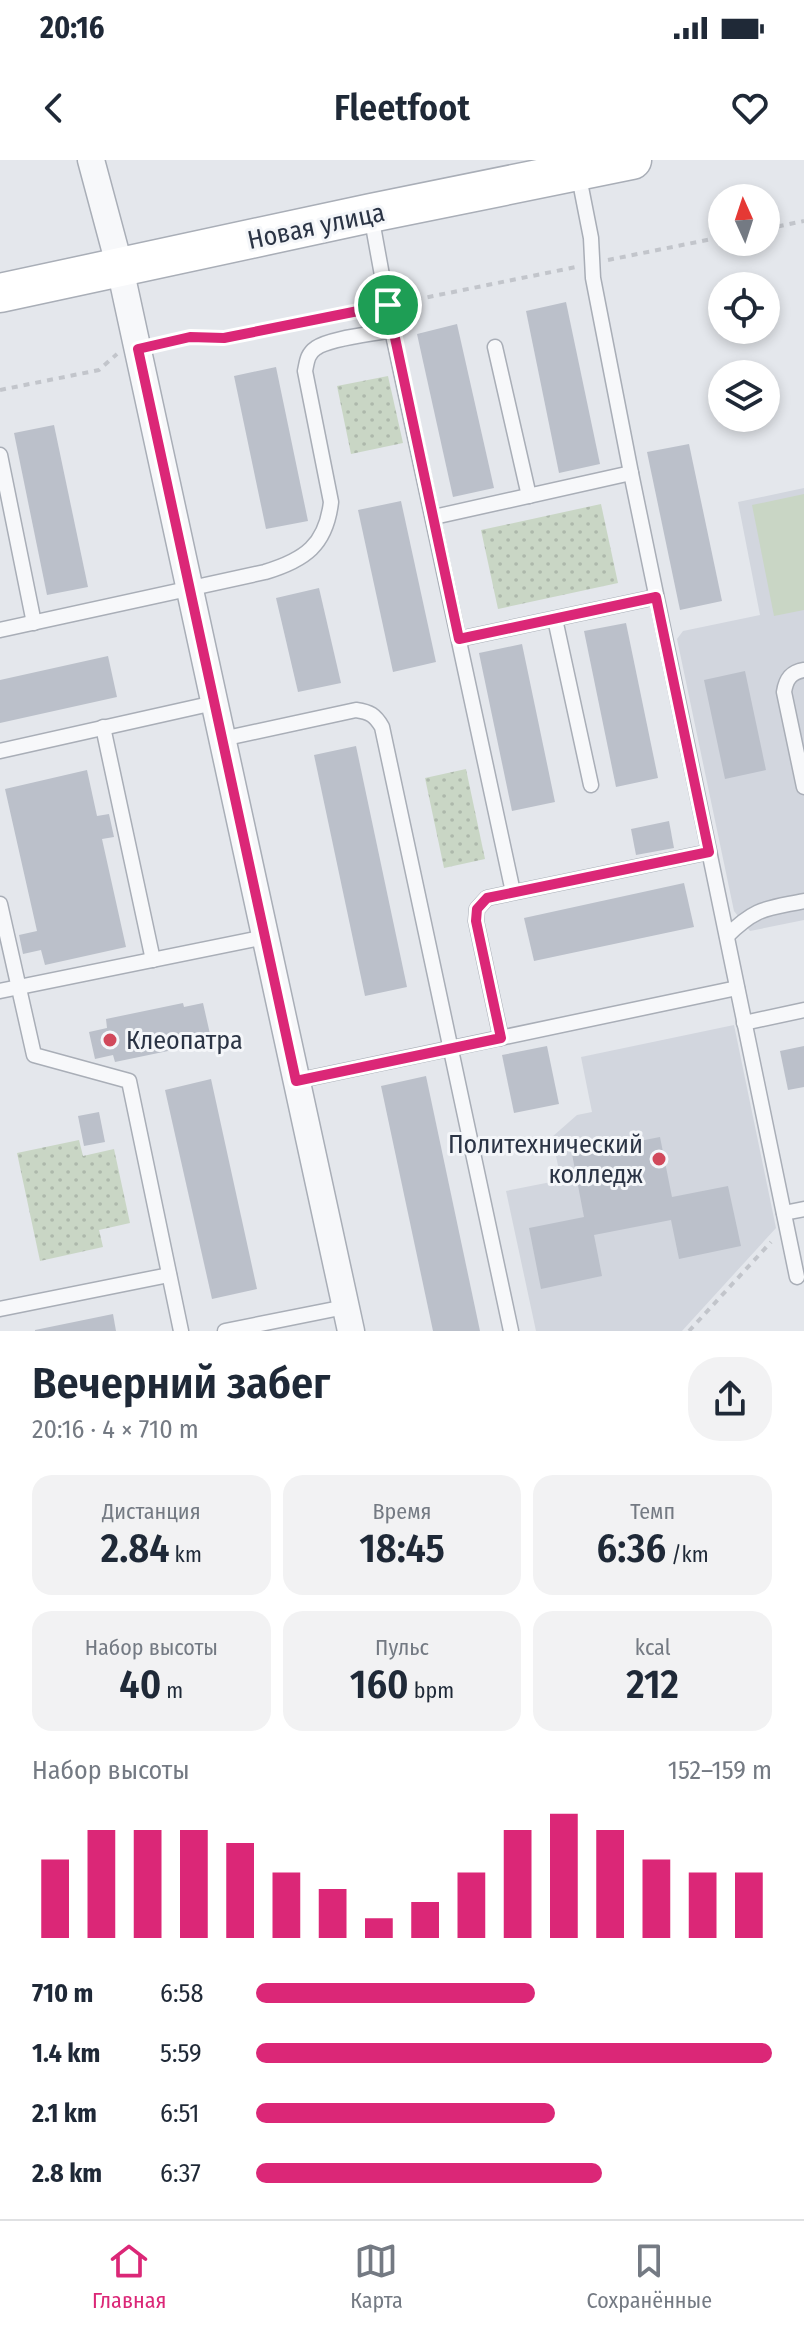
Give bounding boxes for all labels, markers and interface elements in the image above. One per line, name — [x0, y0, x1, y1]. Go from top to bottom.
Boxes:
text: 20:16 — [40, 10, 105, 46]
icon: back — [32, 86, 76, 130]
text: Fleetfoot — [334, 86, 470, 130]
icon: heart — [728, 86, 772, 130]
north arrow — [708, 184, 780, 256]
map controls — [708, 184, 780, 432]
street label: Новая улица — [245, 197, 387, 256]
pin — [354, 271, 422, 339]
button: locate — [708, 272, 780, 344]
icon: arrive — [366, 283, 410, 327]
button: layers — [708, 360, 780, 432]
place label: Клеопатра — [126, 1025, 243, 1056]
marker: Клеопатра — [101, 1031, 119, 1049]
place label: Политехнический колледж — [448, 1129, 643, 1190]
marker: Политехнический колледж — [650, 1150, 668, 1168]
text: Вечерний забег — [32, 1357, 330, 1410]
button: share — [688, 1357, 772, 1441]
text: 20:16 · 4 × 710 m — [32, 1414, 199, 1445]
text: Дистанция — [102, 1498, 201, 1525]
text: Время — [373, 1498, 431, 1525]
text: Темп — [630, 1498, 675, 1525]
text: 2.84 — [101, 1525, 169, 1573]
text: 18:45 — [359, 1525, 445, 1573]
text: 6:36 — [597, 1525, 666, 1573]
text: km — [169, 1541, 202, 1568]
text: /km — [666, 1541, 709, 1568]
text: Набор высоты — [85, 1634, 218, 1661]
text: Пульс — [375, 1634, 429, 1661]
text: kcal — [635, 1634, 670, 1661]
text: 40 — [119, 1661, 161, 1709]
text: 160 — [350, 1661, 409, 1709]
text: 212 — [626, 1661, 679, 1709]
text: m — [161, 1677, 183, 1704]
text: bpm — [409, 1677, 454, 1704]
text: Набор высоты — [32, 1755, 190, 1786]
text: 152–159 m — [668, 1755, 772, 1786]
text: 710 m — [32, 1978, 93, 2009]
text: 6:58 — [160, 1978, 203, 2009]
text: 1.4 km — [32, 2038, 100, 2069]
text: 5:59 — [160, 2038, 202, 2069]
text: 2.1 km — [32, 2098, 97, 2129]
text: 6:51 — [160, 2098, 199, 2129]
text: 2.8 km — [32, 2158, 102, 2189]
text: 6:37 — [160, 2158, 201, 2189]
tab: Главная — [92, 2239, 166, 2314]
tab: Карта — [350, 2239, 403, 2314]
tab: Сохранённые — [587, 2239, 712, 2314]

